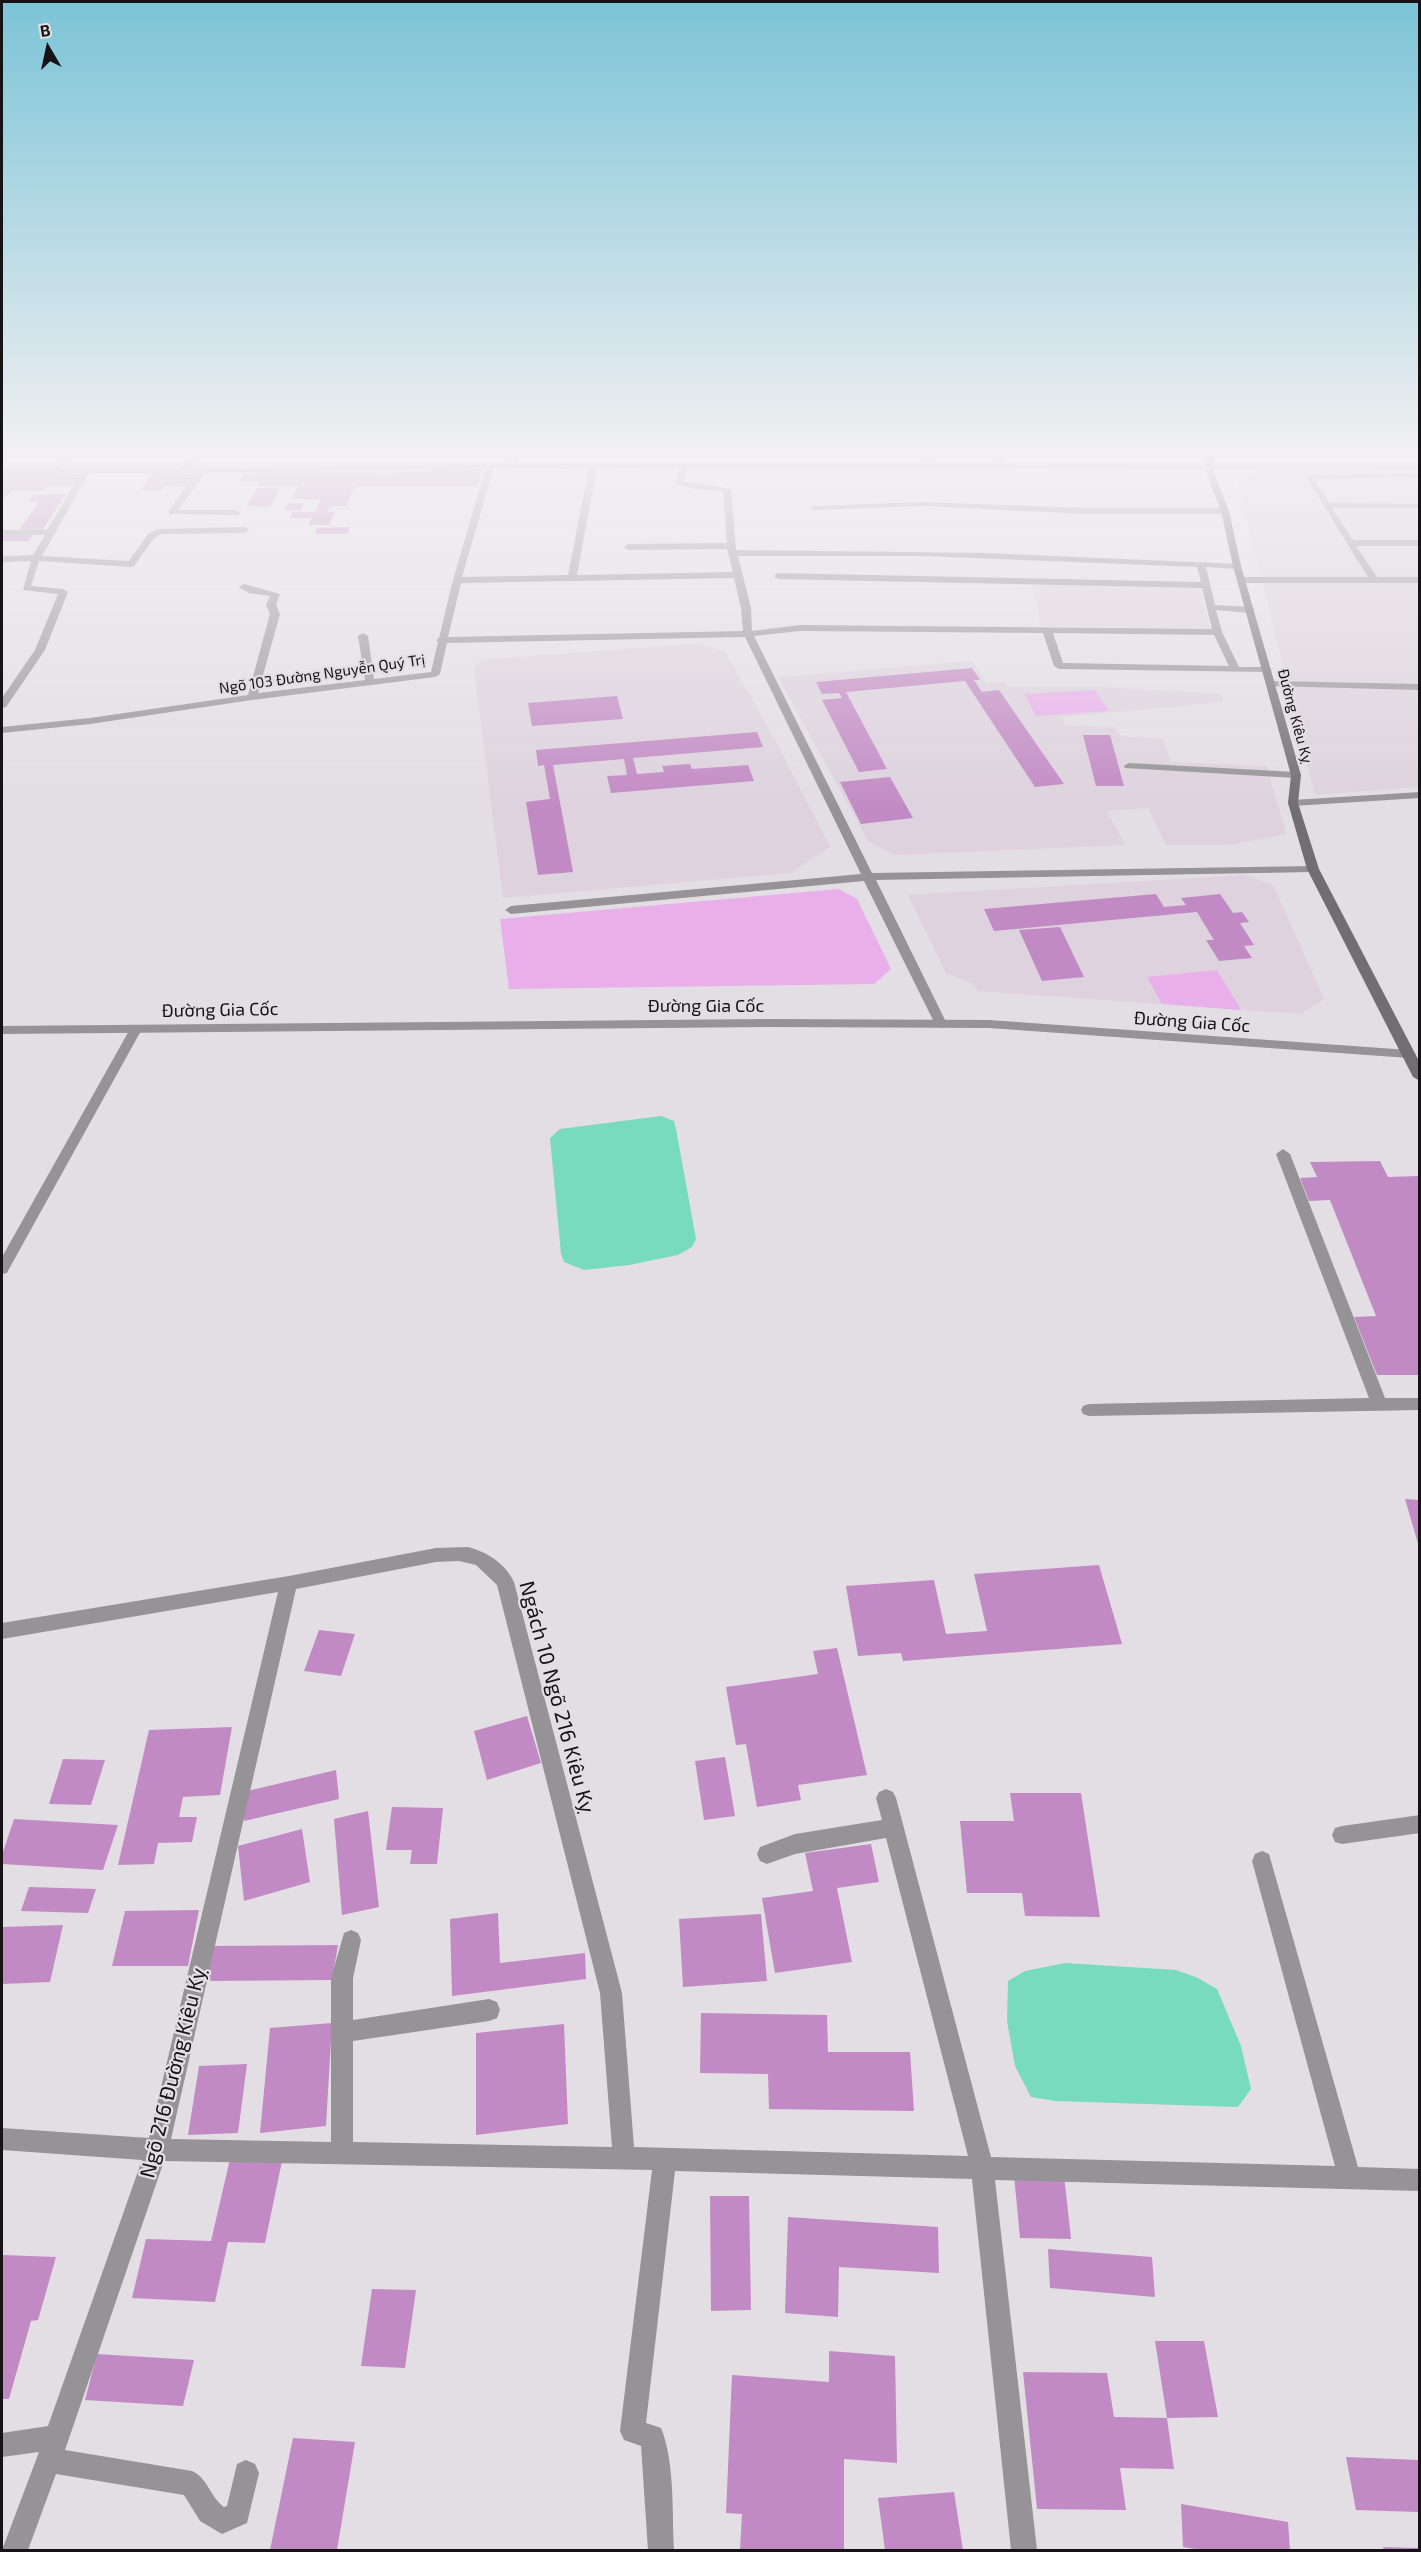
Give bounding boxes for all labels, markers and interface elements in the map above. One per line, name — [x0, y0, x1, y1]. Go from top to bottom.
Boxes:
north arrow — [18, 18, 78, 78]
text: B — [39, 20, 52, 40]
street label: Ngõ 103 Đường Nguyễn Quý Trị — [218, 651, 426, 697]
street label: Đường Kiêu Kỵ — [1274, 667, 1316, 765]
street label: Đường Gia Cốc — [648, 995, 764, 1017]
street label: Đường Gia Cốc — [161, 998, 279, 1022]
street label: Đường Gia Cốc — [1133, 1007, 1251, 1037]
street label: Ngách 10 Ngõ 216 Kiêu Kỵ — [514, 1578, 600, 1816]
street label: Ngõ 216 Đường Kiêu Kỵ — [135, 1965, 211, 2181]

